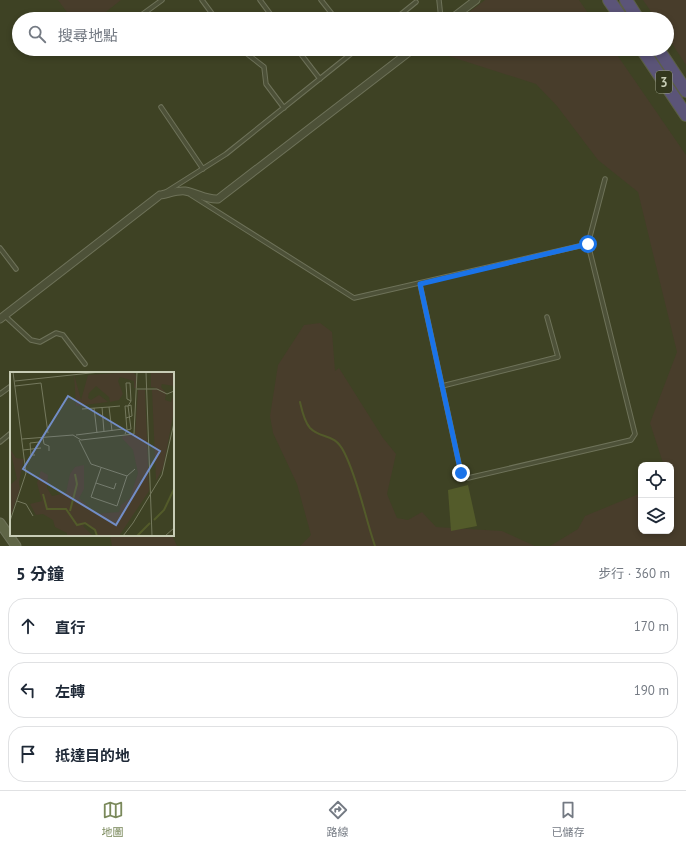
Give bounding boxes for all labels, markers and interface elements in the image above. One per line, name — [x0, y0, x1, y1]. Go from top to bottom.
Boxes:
search box — [12, 12, 674, 56]
icon: search — [26, 23, 48, 45]
text: 搜尋地點 — [58, 26, 118, 45]
road number: 3 — [656, 71, 672, 93]
route start — [579, 235, 597, 253]
inset map — [10, 372, 174, 536]
map controls — [638, 462, 674, 534]
button: locate — [638, 462, 674, 498]
route end — [452, 464, 470, 482]
button: layers — [638, 498, 674, 534]
text: 5 分鐘 — [16, 563, 64, 585]
text: 步行 · 360 m — [598, 565, 670, 582]
icon: ahead — [17, 615, 39, 637]
text: 直行 — [55, 618, 85, 637]
text: 170 m — [634, 618, 669, 635]
icon: left — [17, 679, 39, 701]
text: 左轉 — [55, 682, 85, 701]
text: 190 m — [634, 682, 669, 699]
icon: arrive — [17, 743, 39, 765]
text: 抵達目的地 — [55, 746, 130, 765]
tab: 地圖 — [102, 799, 124, 839]
tab: 路線 — [327, 799, 349, 839]
tab: 已儲存 — [552, 799, 585, 839]

